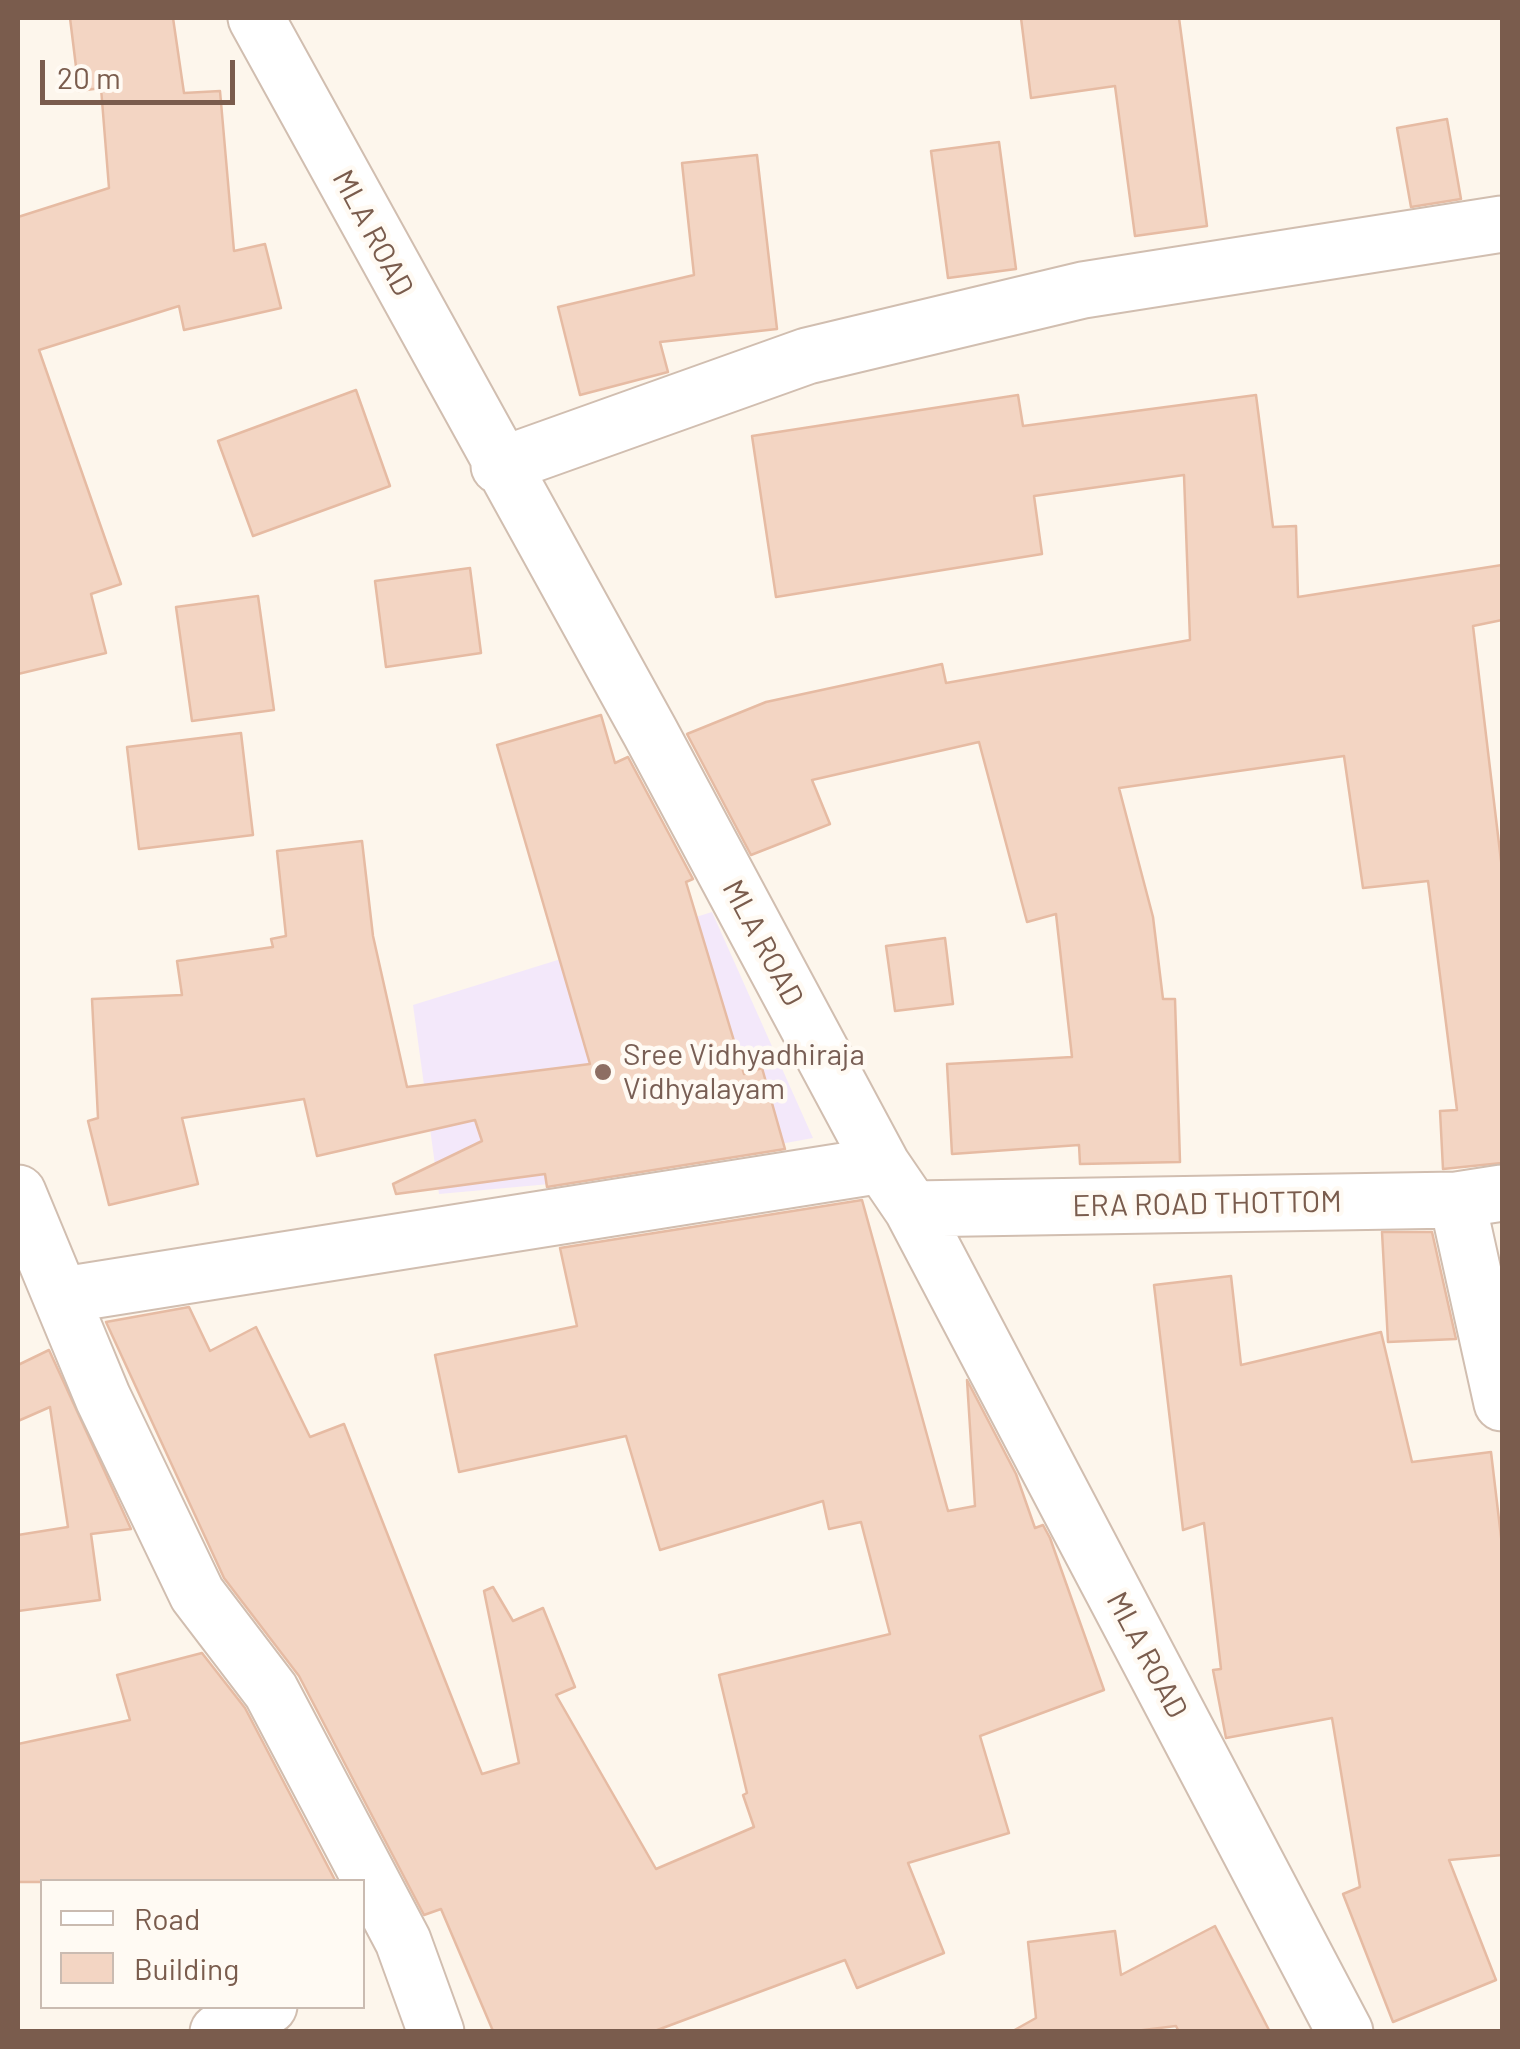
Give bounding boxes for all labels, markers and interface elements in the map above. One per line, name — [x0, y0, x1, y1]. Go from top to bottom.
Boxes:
scale bar — [45, 40, 240, 102]
text: 20 m — [57, 59, 121, 95]
street label: MLA ROAD — [325, 164, 421, 302]
street label: MLA ROAD — [715, 874, 811, 1012]
place label: Sree Vidhyadhiraja Vidhyalayam — [623, 1037, 865, 1108]
marker: Sree Vidhyadhiraja Vidhyalayam — [592, 1061, 614, 1083]
street label: ERA ROAD THOTTOM — [1072, 1184, 1342, 1224]
street label: MLA ROAD — [1099, 1586, 1195, 1724]
legend — [40, 1879, 365, 2009]
text: Road — [134, 1900, 200, 1936]
text: Building — [134, 1950, 239, 1986]

